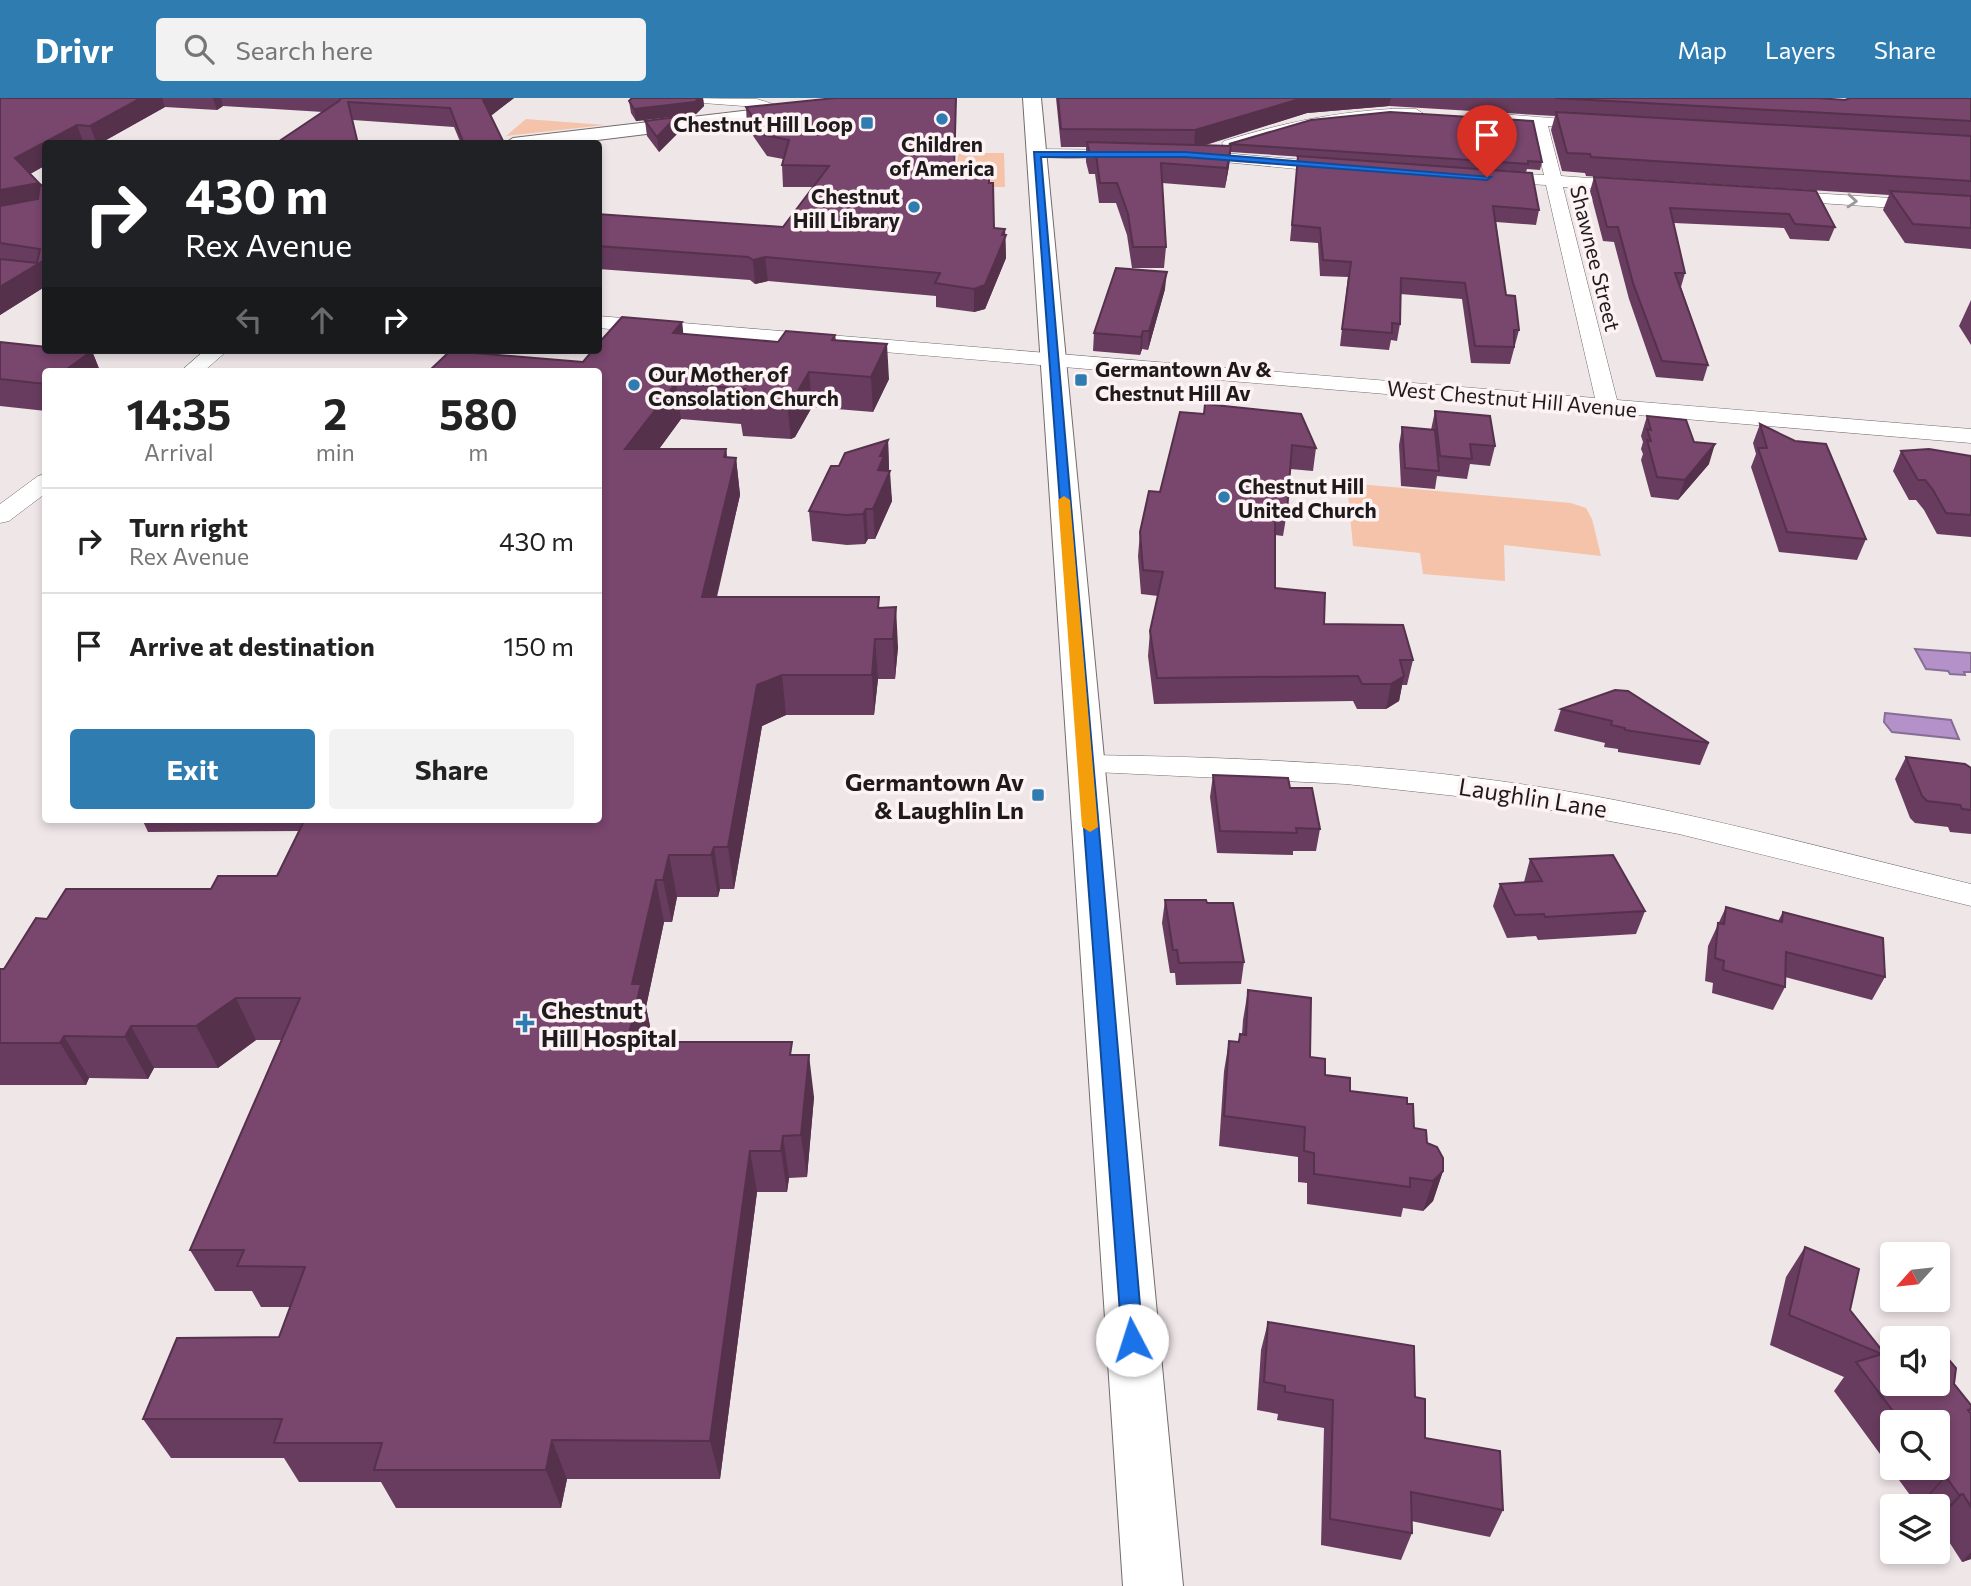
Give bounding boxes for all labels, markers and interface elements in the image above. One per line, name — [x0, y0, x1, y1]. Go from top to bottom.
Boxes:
search box — [156, 18, 646, 81]
text: Drivr — [35, 29, 114, 70]
icon: search — [180, 30, 218, 68]
text: Search here — [236, 34, 373, 65]
text: Map — [1678, 35, 1727, 64]
text: Layers — [1765, 35, 1836, 64]
text: Share — [1874, 35, 1936, 64]
pin — [1457, 105, 1517, 177]
place label: Chestnut Hill Loop — [673, 111, 853, 136]
marker: Children of America — [934, 111, 950, 127]
marker: Chestnut Hill Loop — [859, 115, 875, 131]
icon: arrive — [1468, 116, 1506, 154]
place label: Children of America — [889, 131, 995, 180]
text: 430 m — [185, 164, 328, 224]
icon: right — [70, 168, 161, 259]
street label: Shawnee Street — [1566, 182, 1626, 334]
place label: Chestnut Hill Library — [793, 183, 900, 232]
one-way arrow — [1846, 193, 1857, 208]
marker: Chestnut Hill Library — [906, 199, 922, 215]
text: Rex Avenue — [185, 224, 352, 264]
icon: left — [230, 301, 268, 339]
icon: ahead — [303, 301, 341, 339]
icon: right — [376, 301, 414, 339]
place label: Germantown Av & Chestnut Hill Av — [1095, 356, 1272, 405]
place label: Our Mother of Consolation Church — [648, 361, 839, 410]
marker: Germantown Av & Chestnut Hill Av — [1073, 372, 1089, 388]
street label: West Chestnut Hill Avenue — [1386, 375, 1638, 421]
marker: Our Mother of Consolation Church — [626, 377, 642, 393]
text: 14:35 — [126, 387, 231, 439]
text: 2 — [323, 387, 347, 439]
text: 580 — [439, 387, 518, 439]
text: Arrival — [144, 438, 214, 466]
text: min — [316, 438, 355, 466]
text: m — [468, 438, 488, 466]
place label: Chestnut Hill United Church — [1238, 473, 1377, 522]
marker: Chestnut Hill United Church — [1216, 489, 1232, 505]
text: Turn right — [129, 511, 248, 542]
icon: right — [70, 522, 108, 560]
text: 430 m — [499, 525, 574, 556]
text: Rex Avenue — [129, 542, 249, 570]
icon: arrive — [70, 627, 108, 665]
text: Arrive at destination — [129, 630, 375, 661]
text: 150 m — [503, 630, 574, 661]
button: Exit — [70, 729, 315, 809]
button: Share — [329, 729, 574, 809]
place label: Germantown Av & Laughlin Ln — [845, 767, 1024, 824]
street label: Laughlin Lane — [1457, 771, 1609, 823]
marker: Germantown Av & Laughlin Ln — [1030, 787, 1046, 803]
place label: Chestnut Hill Hospital — [541, 995, 677, 1052]
marker: Chestnut Hill Hospital — [515, 1013, 535, 1033]
north arrow — [1880, 1242, 1950, 1312]
map controls — [1880, 1242, 1950, 1564]
position arrow — [1095, 1303, 1169, 1377]
button: sound — [1880, 1326, 1950, 1396]
button: search — [1880, 1410, 1950, 1480]
button: layers — [1880, 1494, 1950, 1564]

